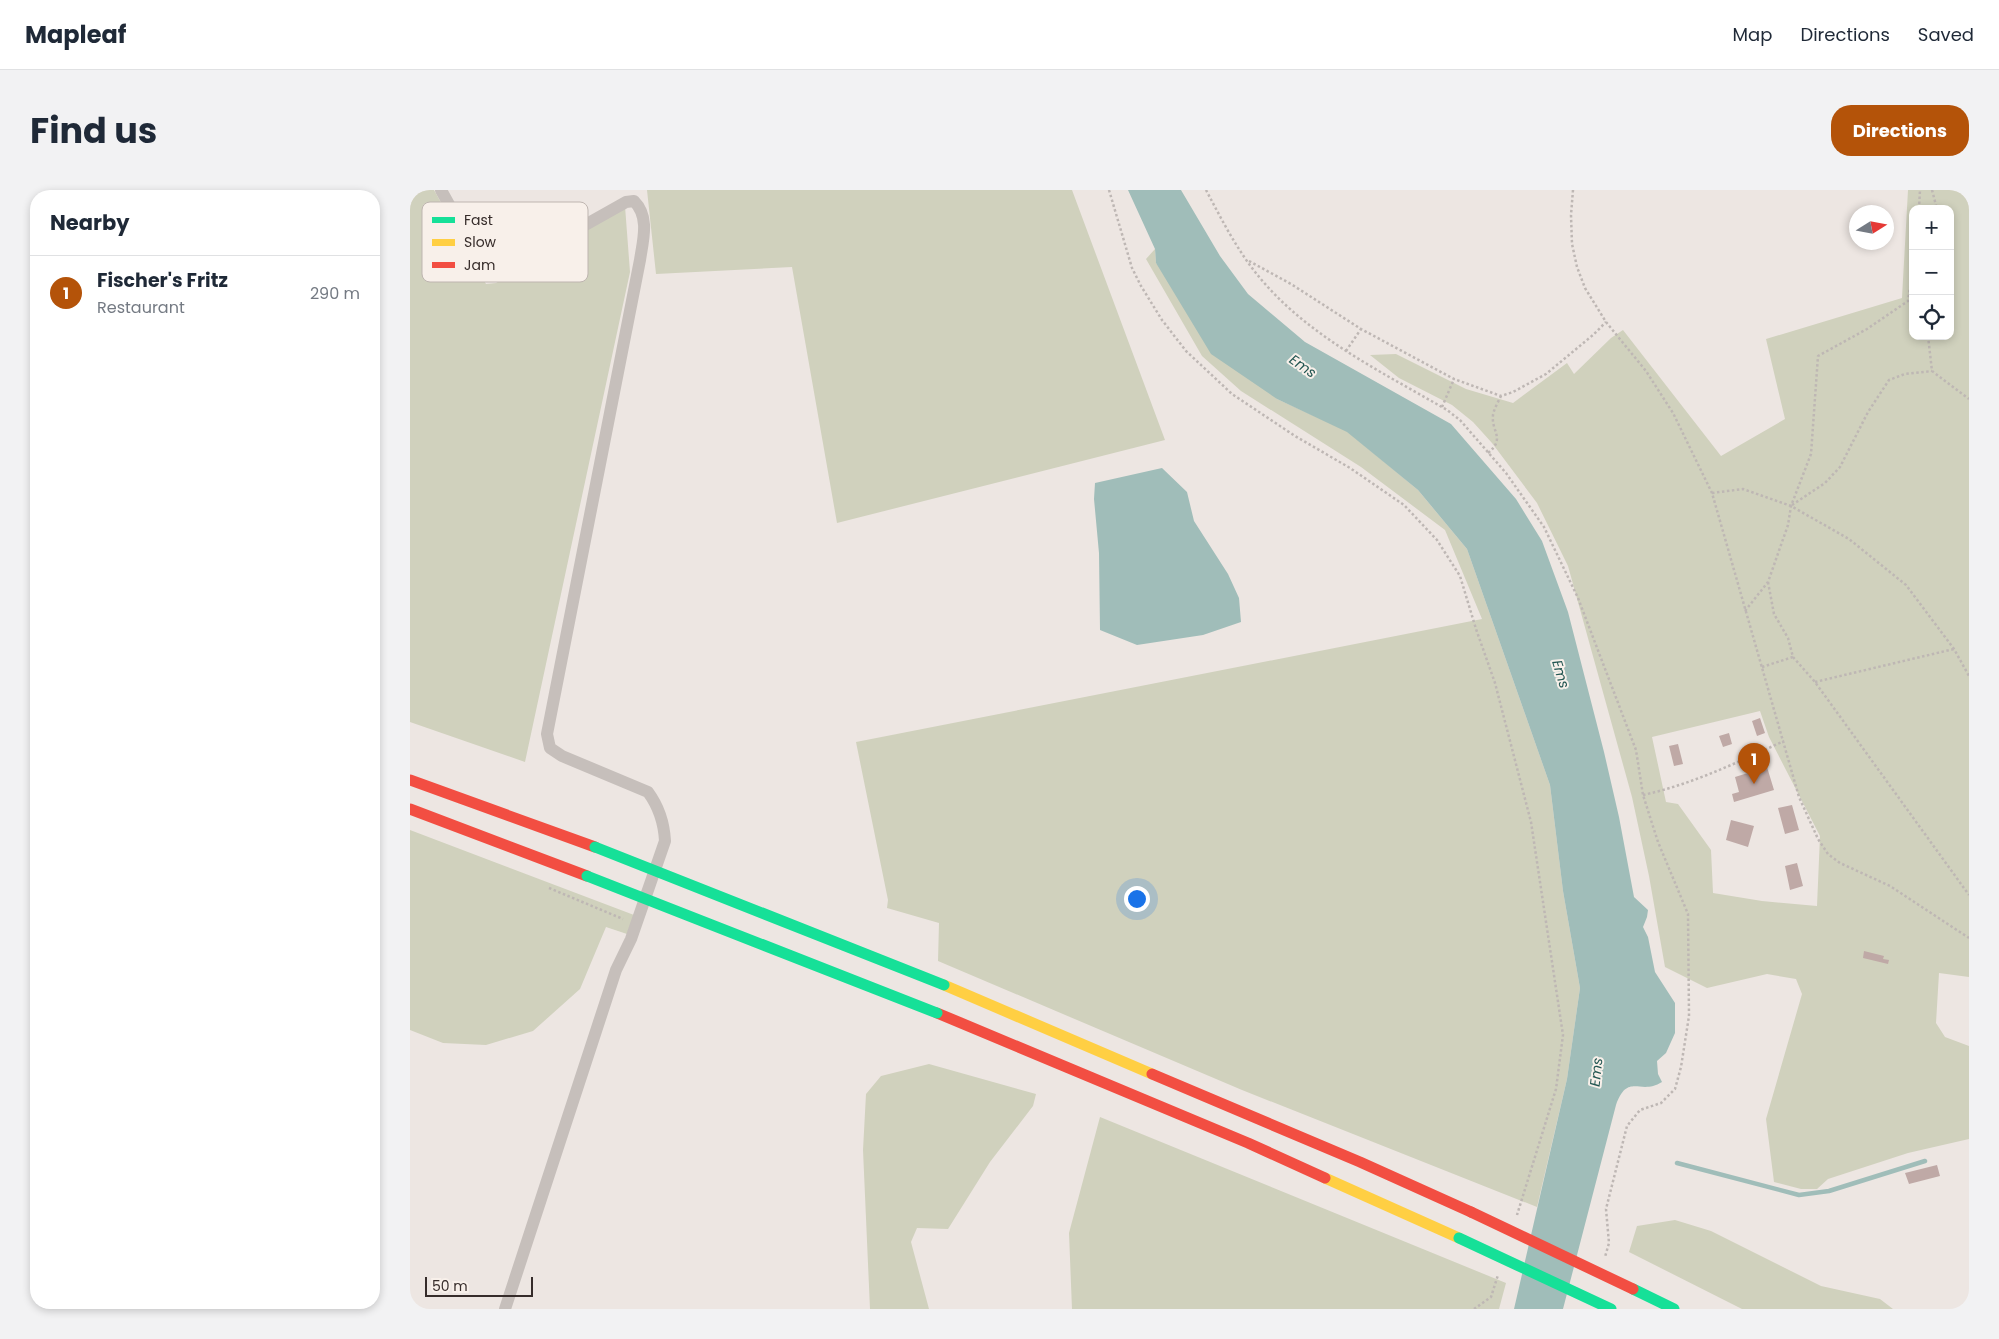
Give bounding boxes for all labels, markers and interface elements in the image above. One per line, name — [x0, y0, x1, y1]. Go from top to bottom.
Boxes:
text: Mapleaf — [25, 18, 126, 51]
text: Map — [1733, 22, 1772, 47]
text: Directions — [1800, 22, 1890, 47]
text: Saved — [1918, 22, 1974, 47]
button: Directions — [1831, 105, 1969, 156]
text: Find us — [30, 106, 157, 155]
legend — [422, 202, 588, 282]
north arrow — [1849, 205, 1894, 250]
map controls — [1909, 205, 1954, 340]
button: + — [1909, 205, 1954, 250]
text: Nearby — [50, 208, 130, 237]
text: Fast — [464, 210, 493, 230]
text: Slow — [464, 232, 497, 252]
button: − — [1909, 250, 1954, 295]
text: Jam — [464, 255, 495, 275]
text: Fischer's Fritz — [97, 267, 228, 294]
text: 1 — [63, 282, 69, 305]
text: 290 m — [310, 282, 360, 305]
button: locate — [1909, 295, 1954, 340]
text: Restaurant — [97, 296, 185, 319]
water label: Ems — [1285, 350, 1321, 382]
water label: Ems — [1547, 657, 1575, 691]
pin: 1 — [1738, 743, 1770, 784]
your location — [1124, 886, 1150, 912]
water label: Ems — [1585, 1057, 1607, 1087]
scale bar — [425, 1274, 532, 1297]
text: 50 m — [432, 1276, 468, 1296]

